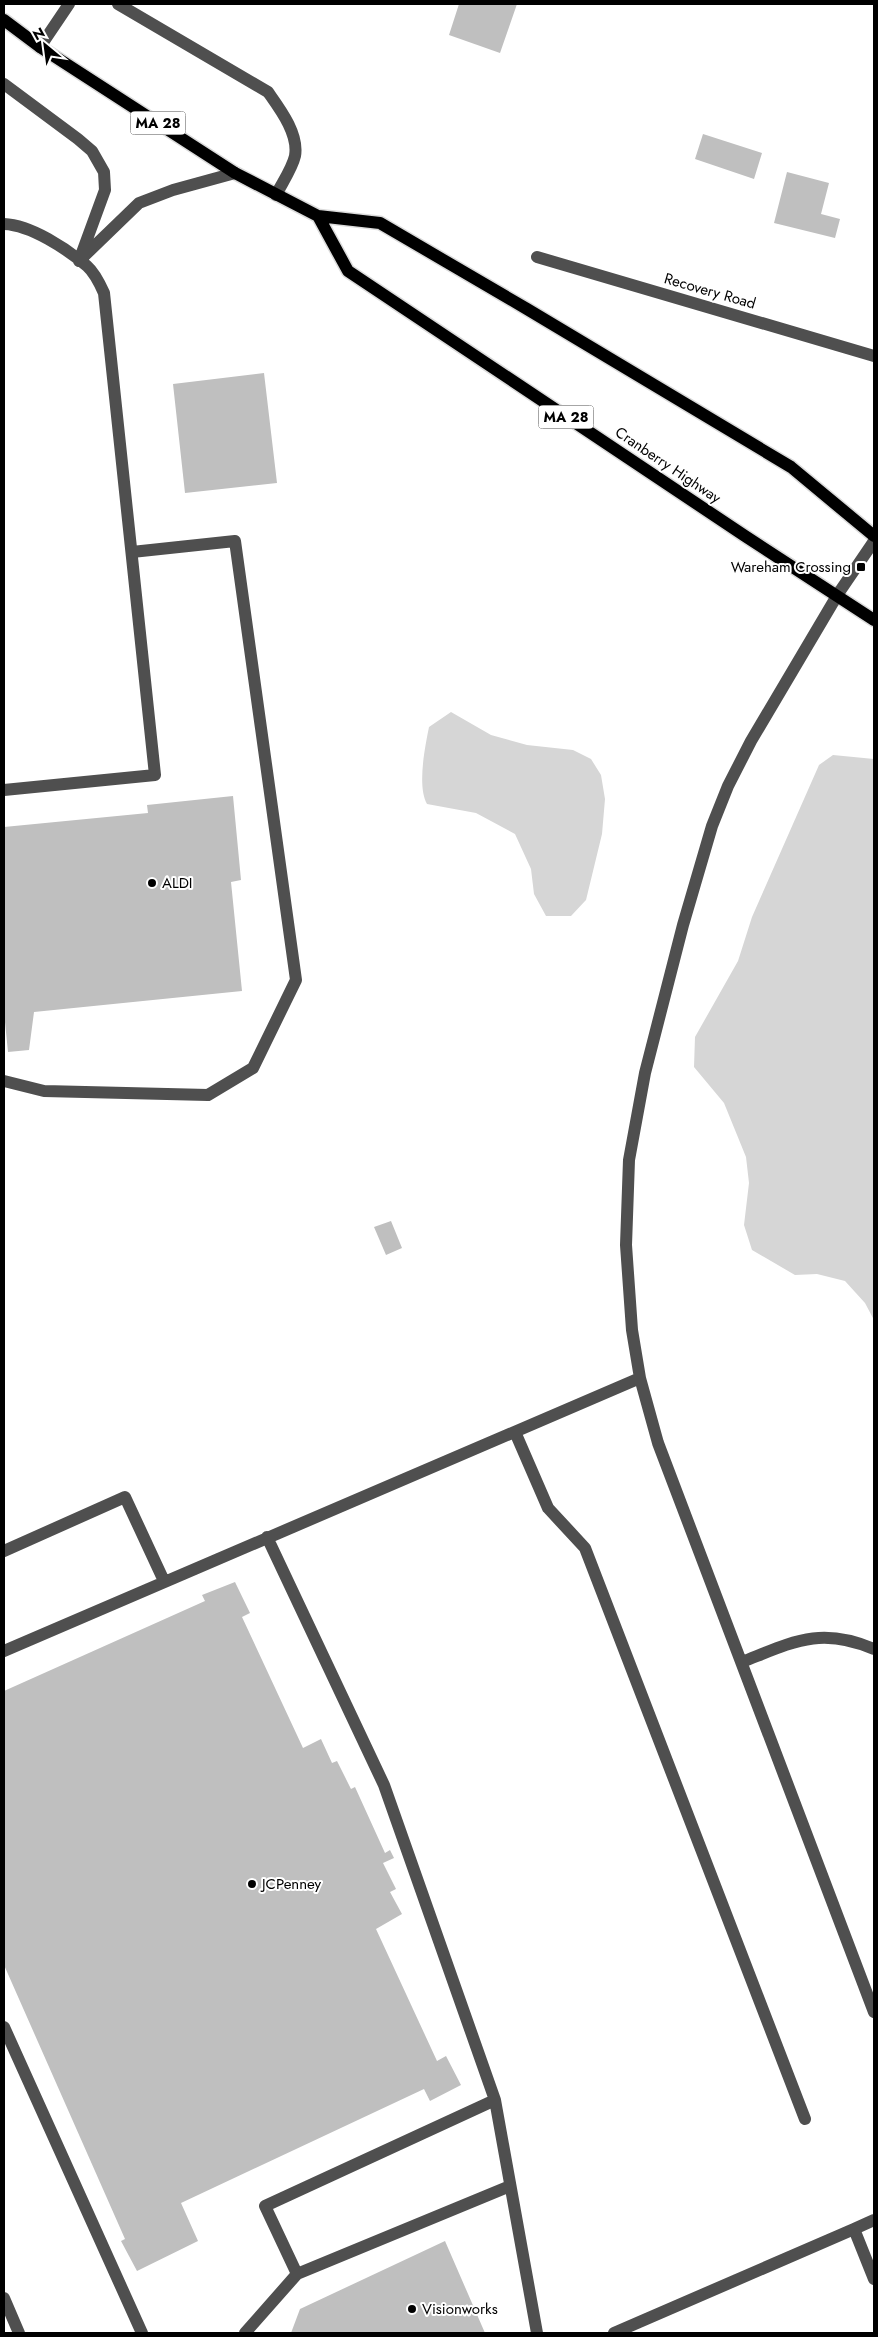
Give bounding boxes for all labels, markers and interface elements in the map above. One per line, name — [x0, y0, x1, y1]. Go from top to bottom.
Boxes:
north arrow — [20, 20, 70, 70]
text: N — [29, 22, 48, 45]
road number: MA 28 — [130, 112, 186, 134]
street label: Recovery Road — [662, 267, 758, 315]
road number: MA 28 — [538, 406, 594, 428]
street label: Cranberry Highway — [611, 421, 726, 509]
place label: Wareham Crossing — [731, 556, 851, 578]
marker: Wareham Crossing — [855, 561, 867, 573]
place label: ALDI — [162, 872, 193, 894]
marker: ALDI — [146, 877, 158, 889]
place label: JCPenney — [260, 1873, 322, 1895]
marker: JCPenney — [246, 1878, 258, 1890]
place label: Visionworks — [422, 2298, 498, 2320]
marker: Visionworks — [406, 2303, 418, 2315]

